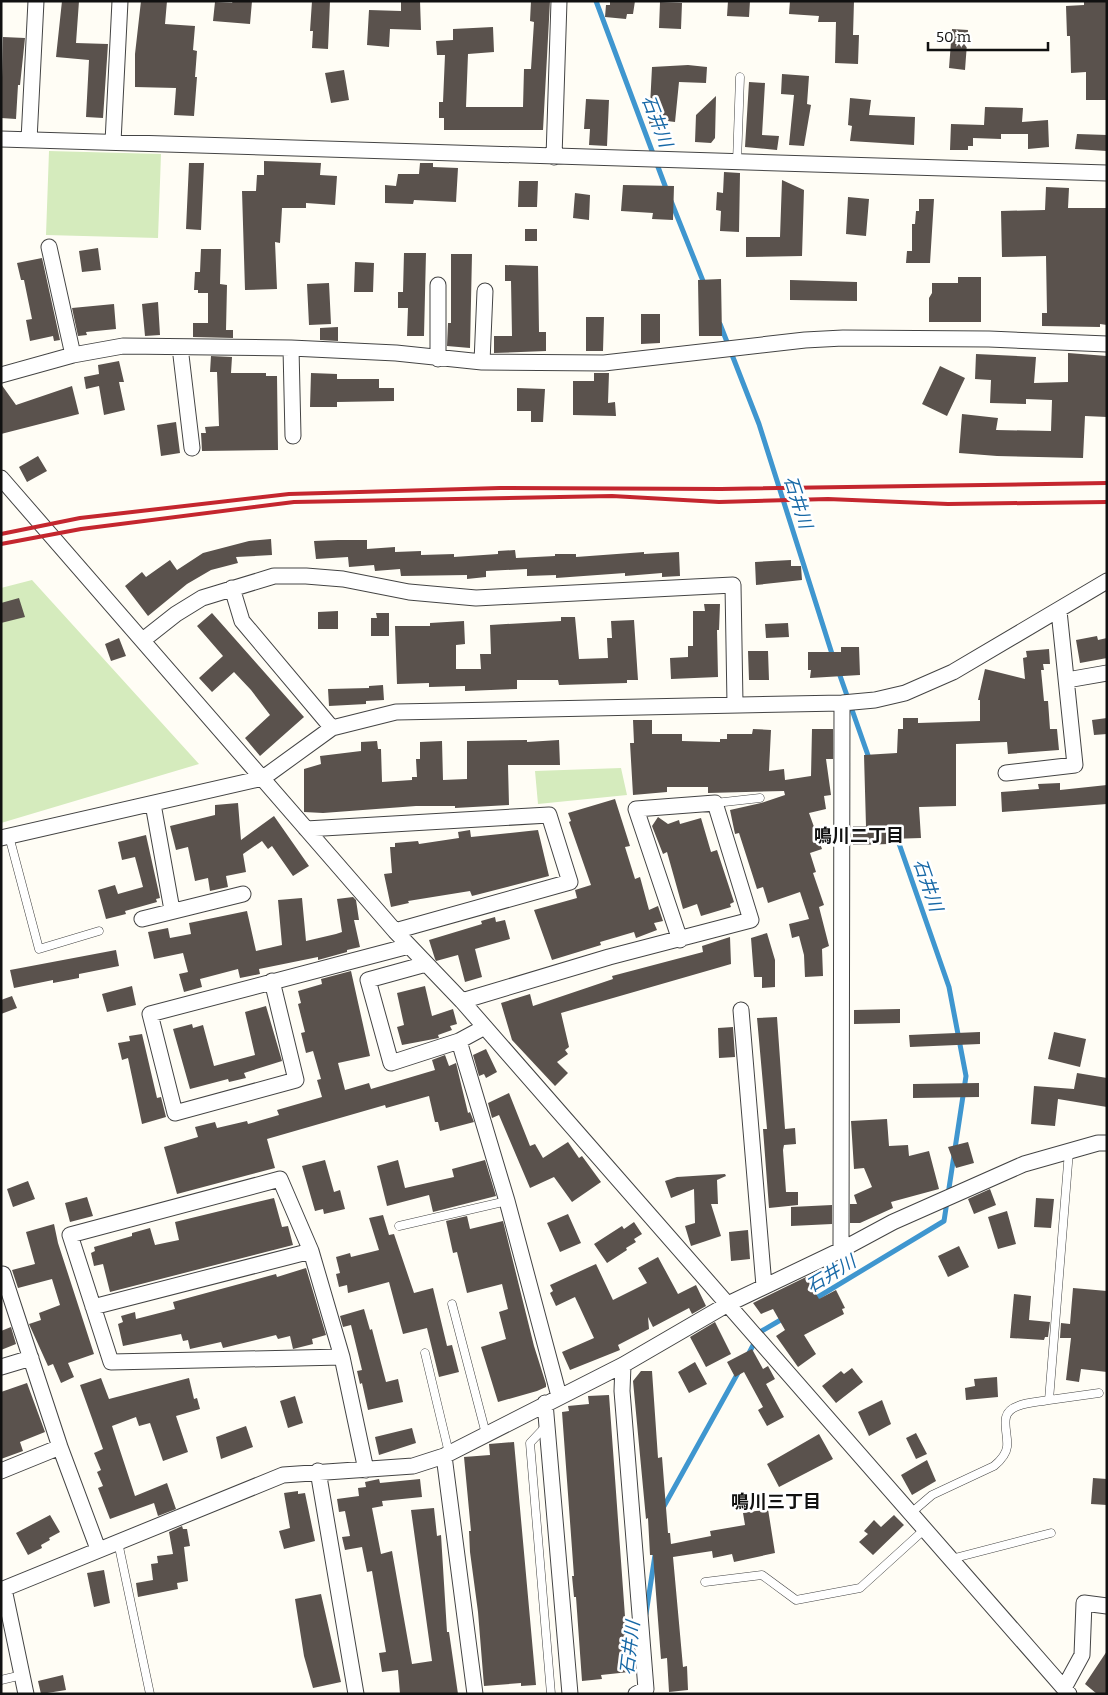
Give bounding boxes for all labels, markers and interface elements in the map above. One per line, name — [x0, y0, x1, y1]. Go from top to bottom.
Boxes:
scale bar — [928, 20, 1048, 52]
text: 50 m — [936, 28, 972, 46]
water label: 石井川 — [637, 92, 678, 152]
water label: 石井川 — [779, 473, 817, 533]
district label: 鳴川二丁目 — [814, 825, 904, 847]
water label: 石井川 — [909, 856, 948, 916]
water label: 石井川 — [802, 1250, 862, 1297]
district label: 鳴川三丁目 — [731, 1491, 821, 1513]
water label: 石井川 — [616, 1618, 644, 1676]

